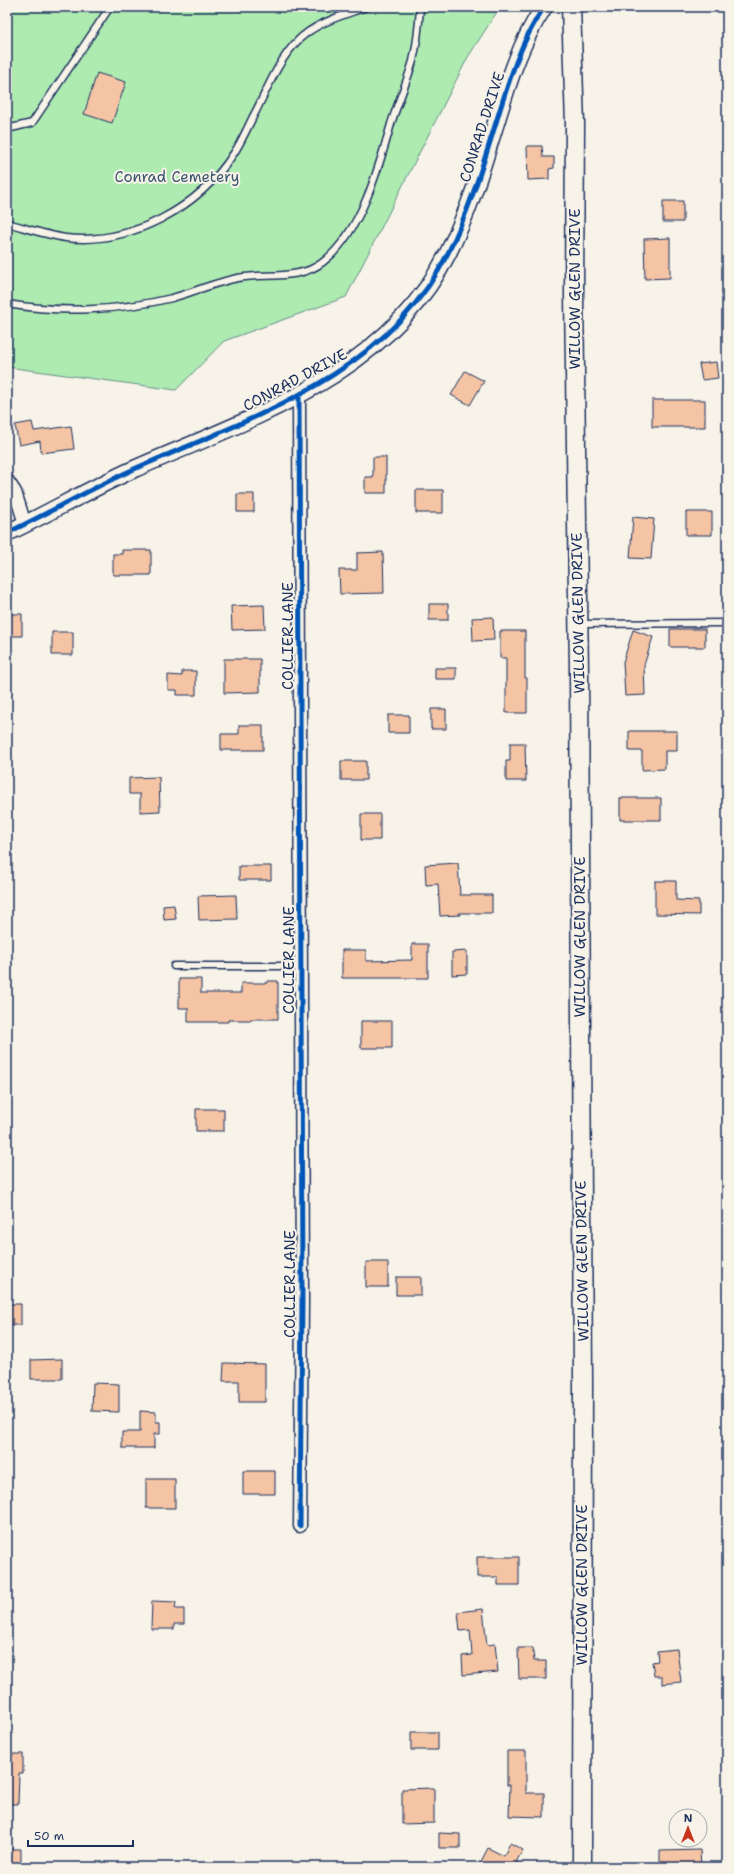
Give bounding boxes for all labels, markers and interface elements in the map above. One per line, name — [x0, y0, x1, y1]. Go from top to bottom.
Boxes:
street label: CONRAD DRIVE — [455, 69, 509, 185]
park label: Conrad Cemetery — [115, 167, 239, 187]
street label: WILLOW GLEN DRIVE — [565, 208, 585, 370]
street label: CONRAD DRIVE — [239, 344, 351, 416]
street label: WILLOW GLEN DRIVE — [567, 532, 589, 694]
street label: COLLIER LANE — [278, 582, 298, 690]
street label: WILLOW GLEN DRIVE — [570, 856, 590, 1018]
street label: COLLIER LANE — [279, 906, 299, 1014]
street label: WILLOW GLEN DRIVE — [571, 1180, 593, 1342]
street label: COLLIER LANE — [280, 1230, 300, 1338]
street label: WILLOW GLEN DRIVE — [572, 1504, 592, 1666]
north arrow — [668, 1808, 708, 1848]
text: N — [684, 1811, 693, 1826]
scale bar — [28, 1822, 133, 1848]
text: 50 m — [34, 1828, 64, 1844]

